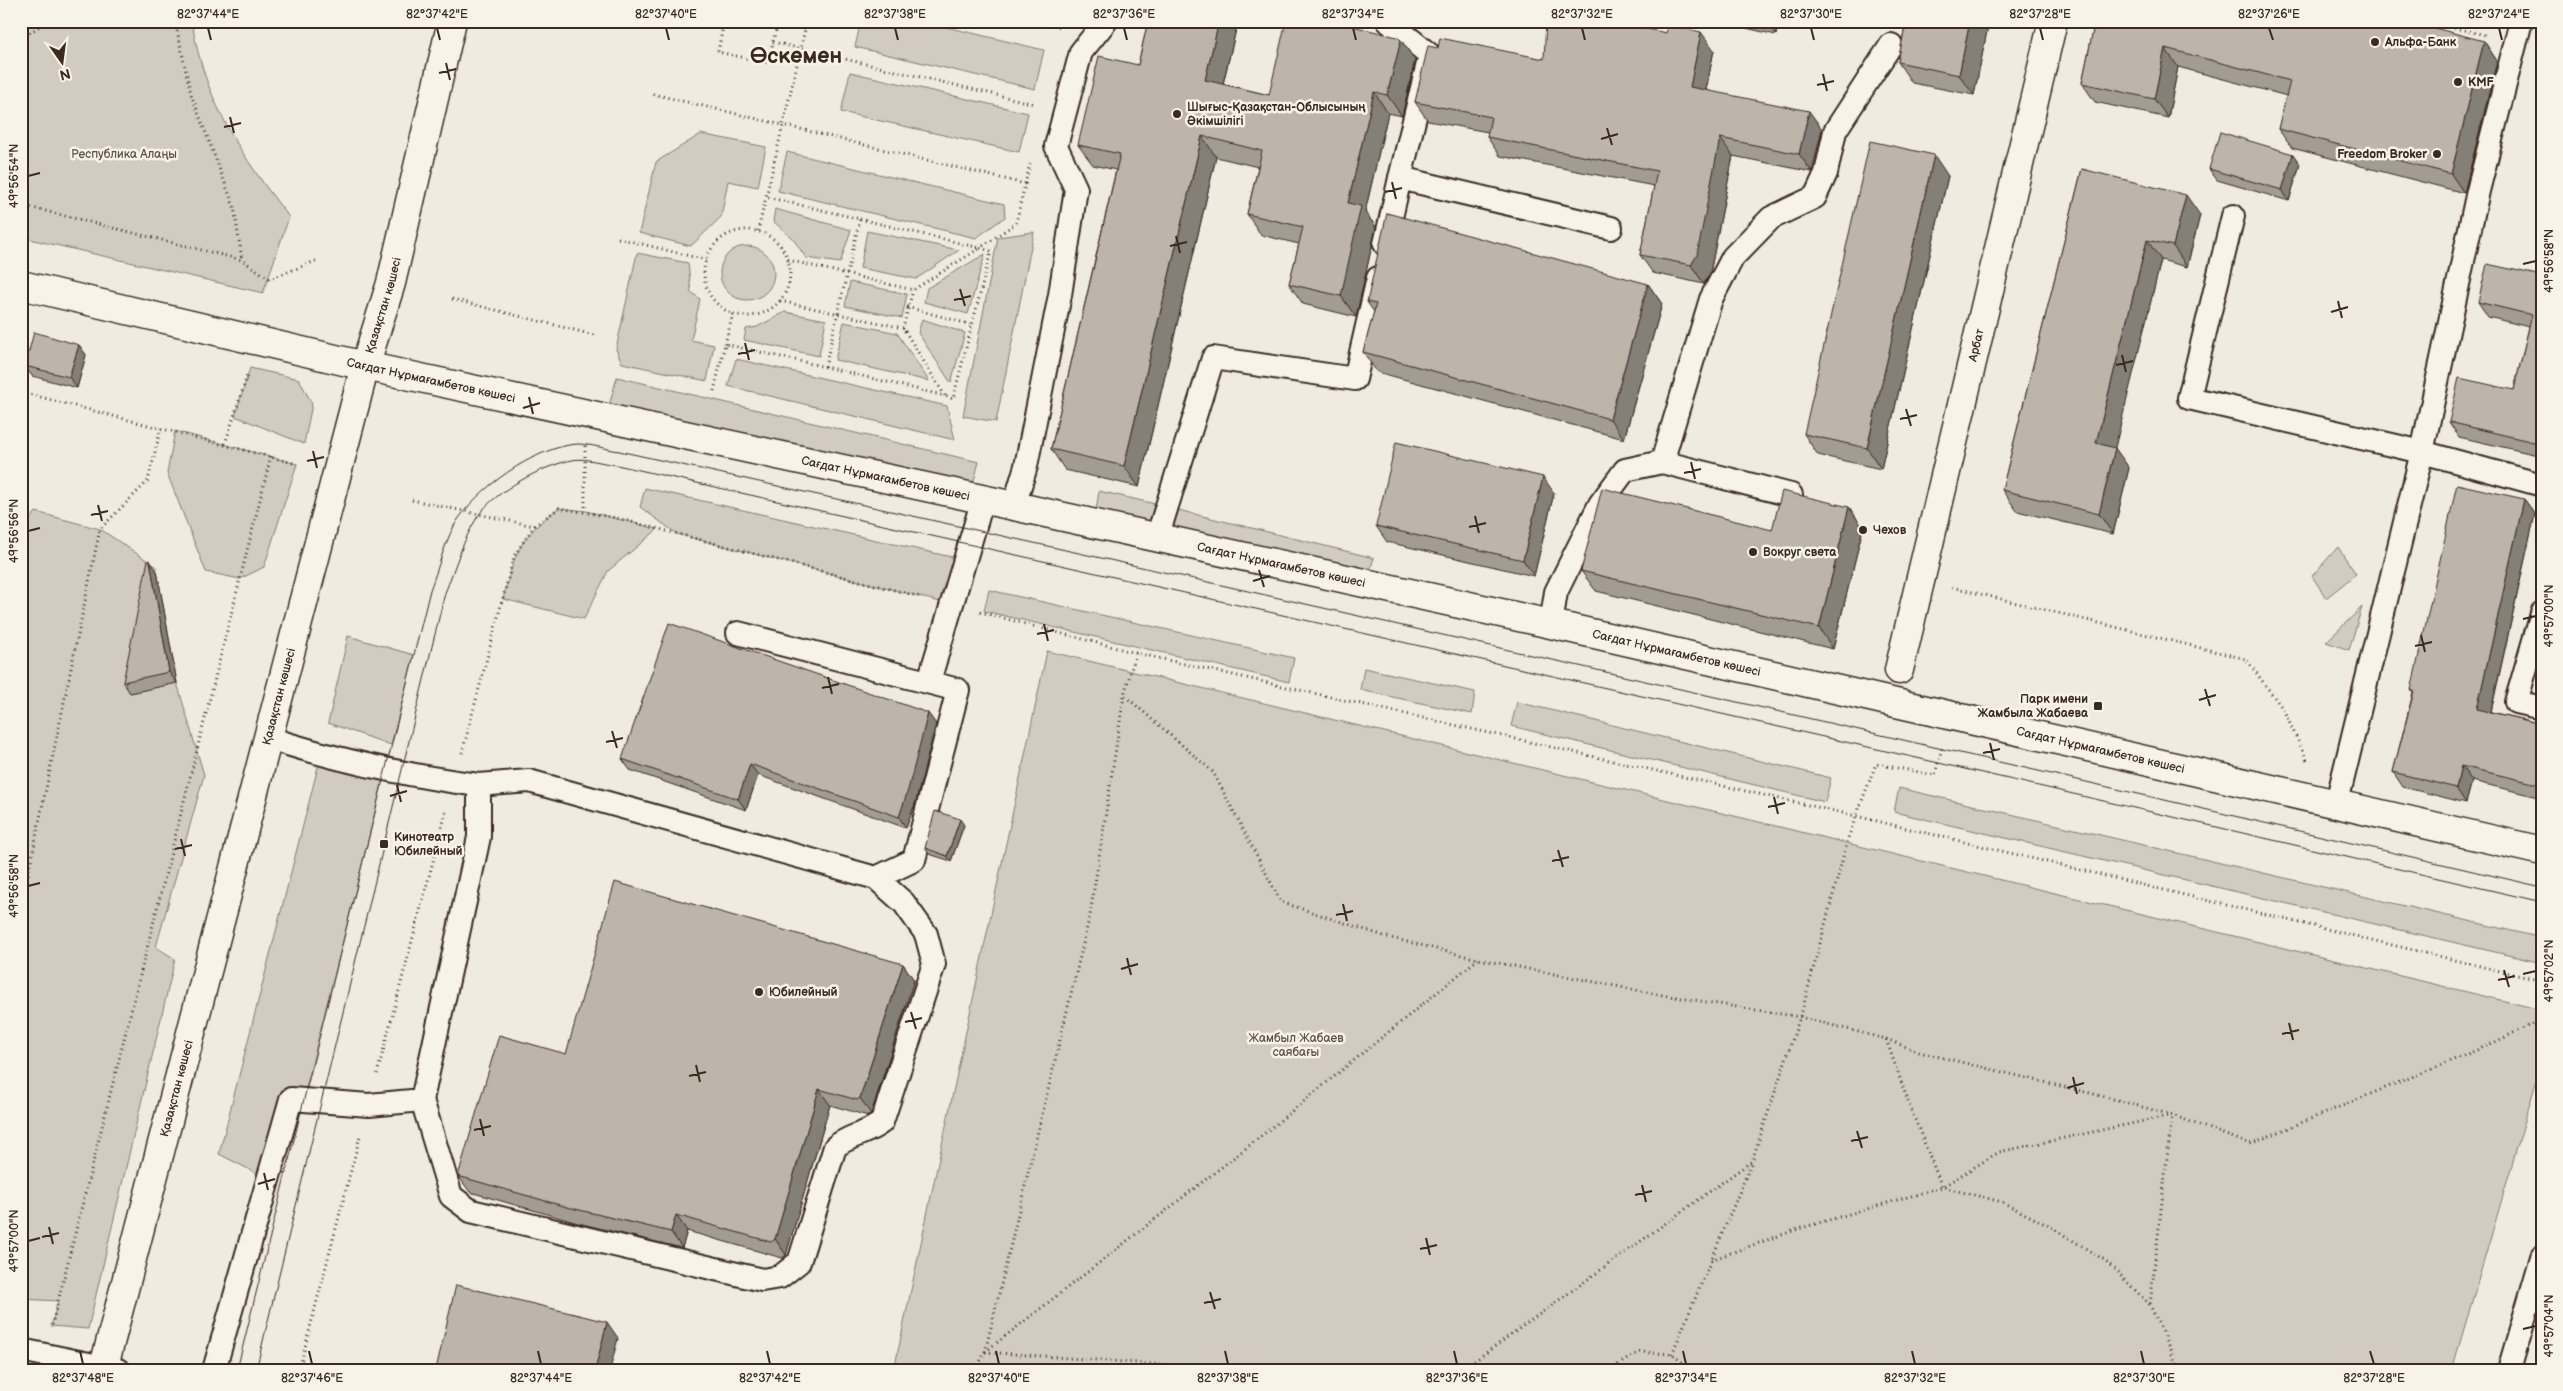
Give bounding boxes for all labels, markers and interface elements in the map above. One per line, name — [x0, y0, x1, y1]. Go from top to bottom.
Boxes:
text: 82°37'44"E — [177, 7, 239, 22]
text: 82°37'42"E — [406, 7, 468, 22]
text: 82°37'40"E — [635, 7, 697, 22]
text: 82°37'38"E — [864, 7, 926, 22]
text: 82°37'36"E — [1093, 7, 1155, 22]
text: 82°37'34"E — [1322, 7, 1384, 22]
text: 82°37'32"E — [1551, 7, 1613, 22]
text: 82°37'30"E — [1780, 7, 1842, 22]
text: 82°37'28"E — [2009, 7, 2071, 22]
text: 82°37'26"E — [2238, 7, 2300, 22]
text: 82°37'24"E — [2468, 7, 2530, 22]
place label: Альфа-Банк — [2384, 35, 2457, 50]
marker: Альфа-Банк — [2369, 36, 2381, 48]
north arrow — [38, 38, 88, 88]
district label: Өскемен — [750, 43, 842, 70]
text: N — [58, 65, 72, 84]
place label: KMF — [2468, 75, 2495, 90]
marker: KMF — [2452, 76, 2464, 88]
place label: Шығыс-Қазақстан-Облысының Әкімшілігі — [1187, 100, 1366, 129]
marker: Шығыс-Қазақстан-Облысының Әкімшілігі — [1171, 108, 1183, 120]
text: 49°56'54"N — [7, 144, 22, 208]
park label: Республика Алаңы — [71, 147, 177, 162]
place label: Freedom Broker — [2337, 147, 2427, 162]
marker: Freedom Broker — [2431, 148, 2443, 160]
text: 49°56'58"N — [2542, 229, 2557, 293]
street label: Қазақстан көшесі — [362, 256, 405, 355]
street label: Арбат — [1965, 327, 1988, 364]
street label: Сағдат Нұрмағамбетов көшесі — [345, 355, 517, 406]
street label: Сағдат Нұрмағамбетов көшесі — [800, 453, 971, 504]
text: 49°56'56"N — [7, 499, 22, 563]
place label: Чехов — [1873, 523, 1907, 538]
marker: Чехов — [1857, 524, 1869, 536]
street label: Сағдат Нұрмағамбетов көшесі — [1196, 539, 1367, 591]
place label: Вокруг света — [1763, 545, 1837, 560]
marker: Вокруг света — [1747, 546, 1759, 558]
text: 49°57'00"N — [2542, 585, 2557, 647]
street label: Сағдат Нұрмағамбетов көшесі — [1591, 627, 1762, 680]
street label: Қазақстан көшесі — [259, 647, 299, 747]
place label: Парк имени Жамбыла Жабаева — [1978, 692, 2089, 721]
marker: Парк имени Жамбыла Жабаева — [2092, 700, 2104, 712]
street label: Сағдат Нұрмағамбетов көшесі — [2015, 724, 2186, 777]
place label: Кинотеатр Юбилейный — [394, 830, 463, 859]
marker: Кинотеатр Юбилейный — [378, 838, 390, 850]
text: 49°56'58"N — [7, 854, 22, 918]
text: 49°57'02"N — [2542, 940, 2557, 1002]
place label: Юбилейный — [769, 985, 838, 1000]
marker: Юбилейный — [753, 986, 765, 998]
park label: Жамбыл Жабаев саябағы — [1248, 1031, 1344, 1060]
street label: Қазақстан көшесі — [157, 1038, 197, 1139]
text: 49°57'00"N — [7, 1210, 22, 1272]
text: 49°57'04"N — [2542, 1294, 2557, 1358]
text: 82°37'48"E — [52, 1371, 114, 1386]
text: 82°37'46"E — [281, 1371, 343, 1386]
text: 82°37'44"E — [510, 1371, 572, 1386]
text: 82°37'42"E — [739, 1371, 801, 1386]
text: 82°37'40"E — [968, 1371, 1030, 1386]
text: 82°37'38"E — [1197, 1371, 1259, 1386]
text: 82°37'36"E — [1426, 1371, 1488, 1386]
text: 82°37'34"E — [1655, 1371, 1717, 1386]
text: 82°37'32"E — [1884, 1371, 1946, 1386]
text: 82°37'30"E — [2113, 1371, 2175, 1386]
text: 82°37'28"E — [2343, 1371, 2405, 1386]

